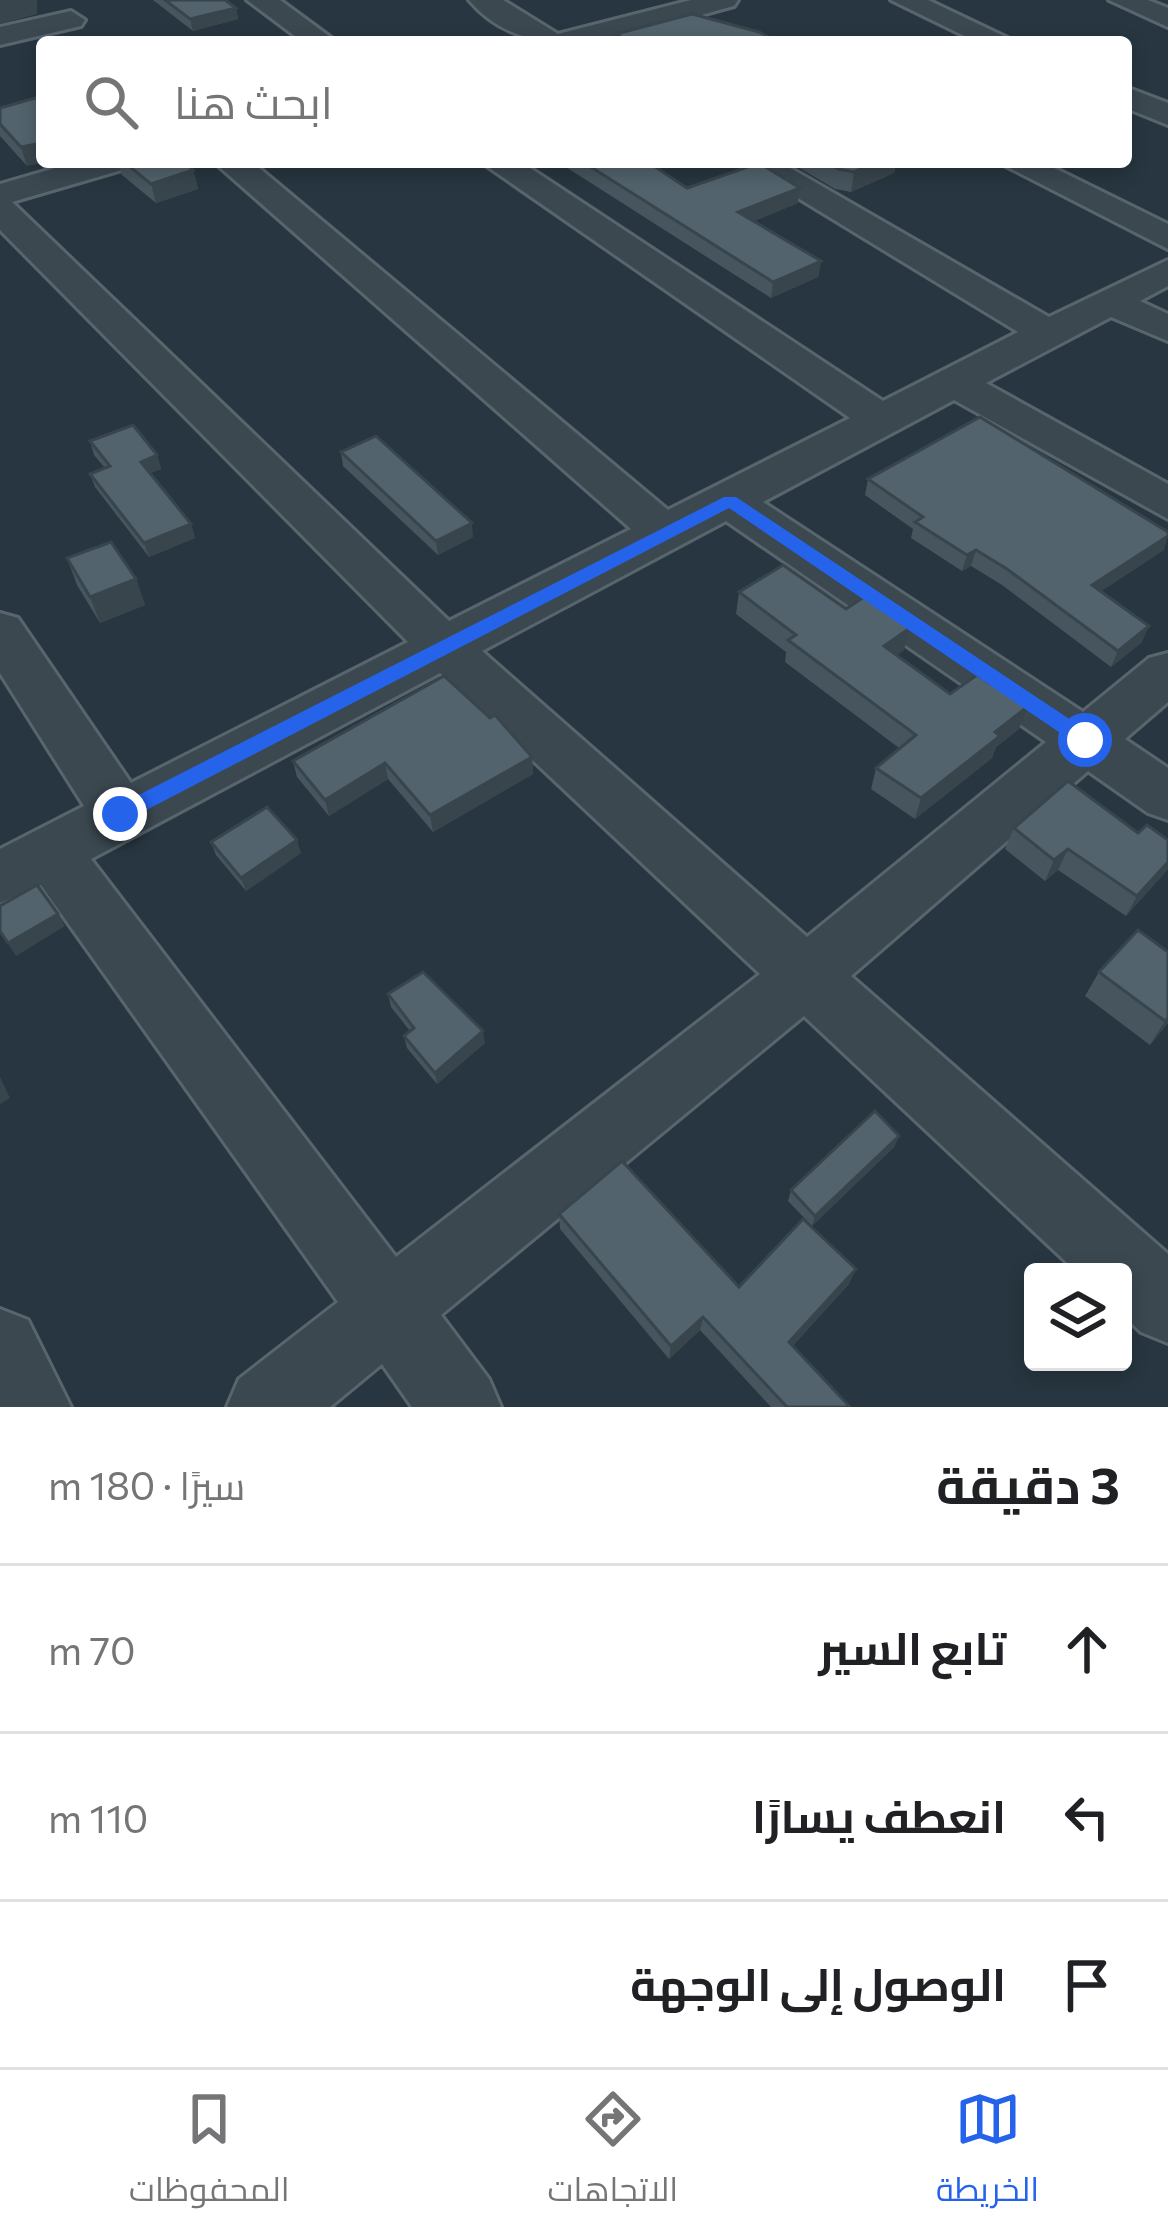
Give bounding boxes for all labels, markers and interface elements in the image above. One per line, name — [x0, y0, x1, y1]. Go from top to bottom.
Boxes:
search box — [36, 36, 1132, 168]
icon: search — [78, 69, 144, 135]
text: ابحث هنا — [174, 73, 333, 128]
route start — [1058, 713, 1112, 767]
route end — [93, 787, 147, 841]
map controls — [1024, 1263, 1132, 1371]
button: layers — [1024, 1263, 1132, 1371]
text: 3 دقيقة — [936, 1452, 1120, 1515]
text: سيرًا · 180 m — [48, 1460, 245, 1508]
icon: ahead — [1054, 1616, 1120, 1682]
text: تابع السير — [818, 1619, 1006, 1674]
text: 70 m — [48, 1625, 135, 1673]
icon: left — [1054, 1784, 1120, 1850]
text: انعطف يسارًا — [752, 1787, 1006, 1842]
text: 110 m — [48, 1793, 148, 1841]
icon: arrive — [1054, 1952, 1120, 2018]
text: الوصول إلى الوجهة — [630, 1955, 1006, 2010]
tab: المحفوظات — [129, 2086, 290, 2220]
tab: الاتجاهات — [547, 2086, 678, 2220]
tab: الخريطة — [936, 2086, 1039, 2220]

